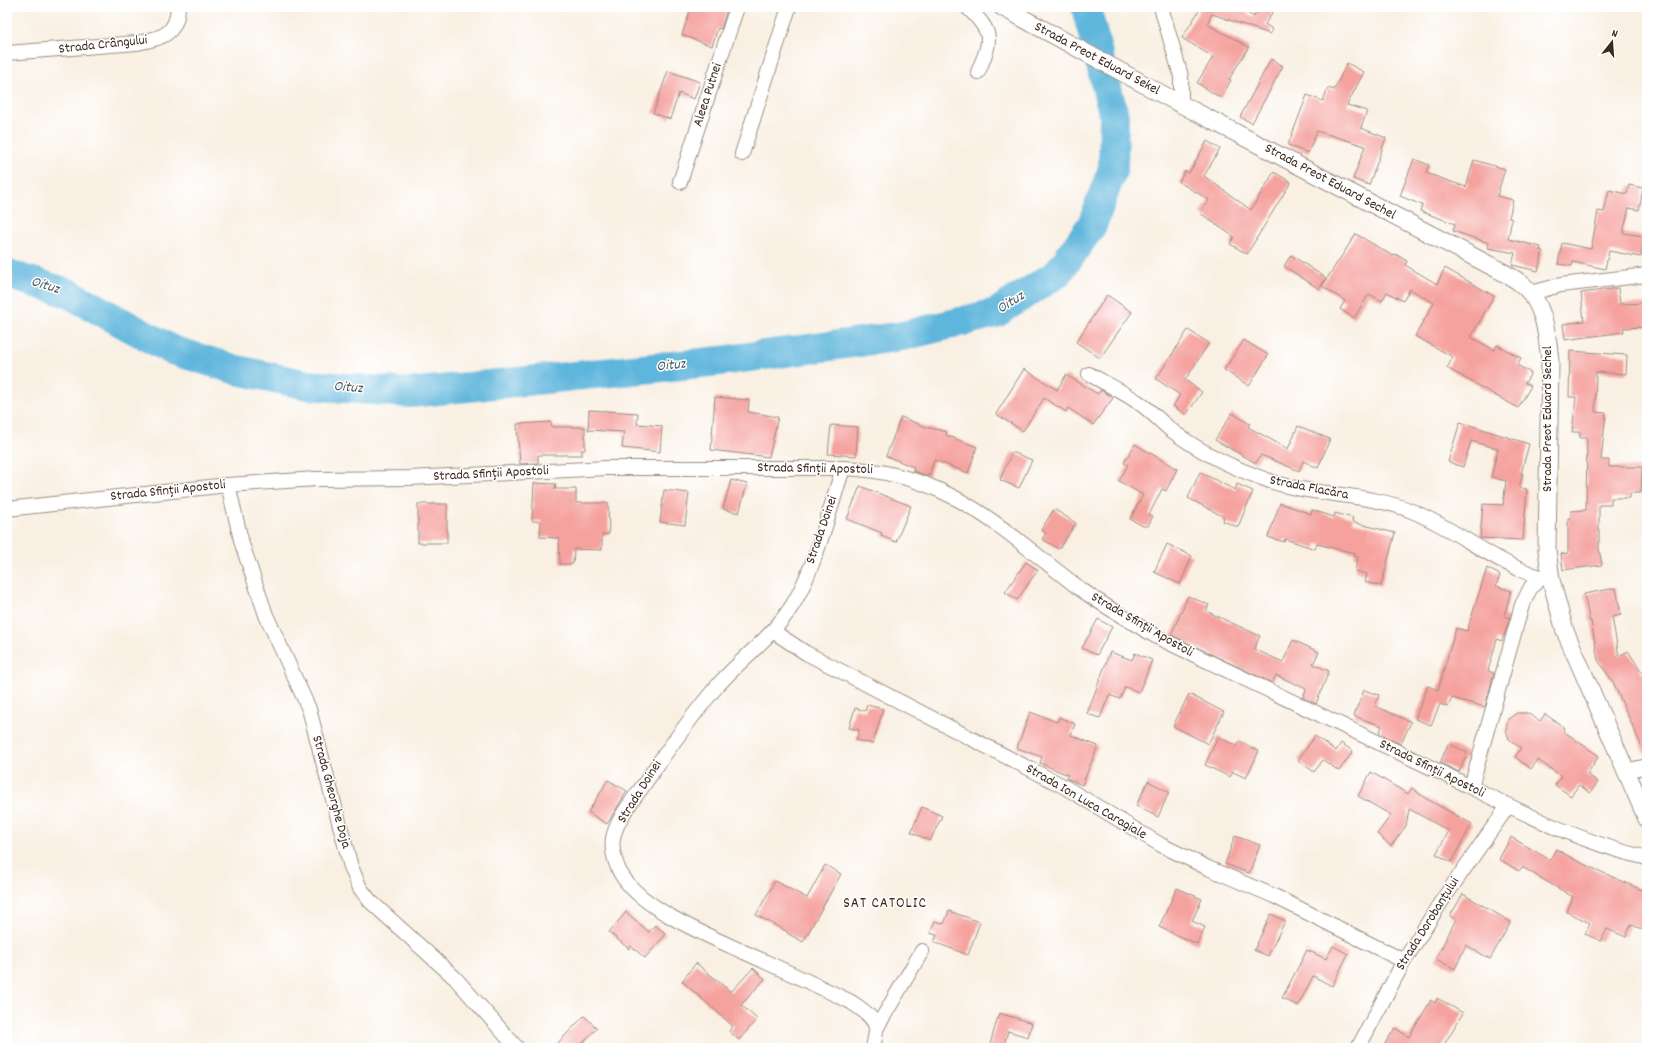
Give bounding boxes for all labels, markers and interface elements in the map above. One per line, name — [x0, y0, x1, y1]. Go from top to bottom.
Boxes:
street label: Strada Preot Eduard Sekel — [1031, 17, 1164, 101]
north arrow — [1592, 22, 1632, 62]
text: N — [1609, 26, 1620, 43]
street label: Strada Crângului — [58, 30, 149, 60]
street label: Aleea Putnei — [688, 60, 728, 129]
street label: Strada Preot Eduard Sechel — [1261, 139, 1400, 225]
water label: Oituz — [28, 271, 63, 301]
water label: Oituz — [993, 285, 1030, 320]
street label: Strada Preot Eduard Sechel — [1538, 345, 1558, 492]
water label: Oituz — [655, 353, 688, 378]
water label: Oituz — [333, 376, 365, 400]
street label: Strada Sfinții Apostoli — [757, 458, 873, 480]
street label: Strada Sfinții Apostoli — [433, 461, 550, 487]
street label: Strada Flacăra — [1268, 471, 1351, 506]
street label: Strada Sfinții Apostoli — [109, 475, 227, 507]
street label: Strada Doinei — [801, 493, 843, 567]
street label: Strada Sfinții Apostoli — [1087, 587, 1197, 663]
street label: Strada Gheorghe Doja — [306, 733, 356, 851]
street label: Strada Sfinții Apostoli — [1376, 735, 1489, 804]
street label: Strada Doinei — [613, 756, 667, 827]
street label: Strada Ion Luca Caragiale — [1022, 759, 1150, 845]
street label: Strada Dorobanțului — [1391, 873, 1465, 974]
district label: SAT CATOLIC — [843, 893, 927, 915]

